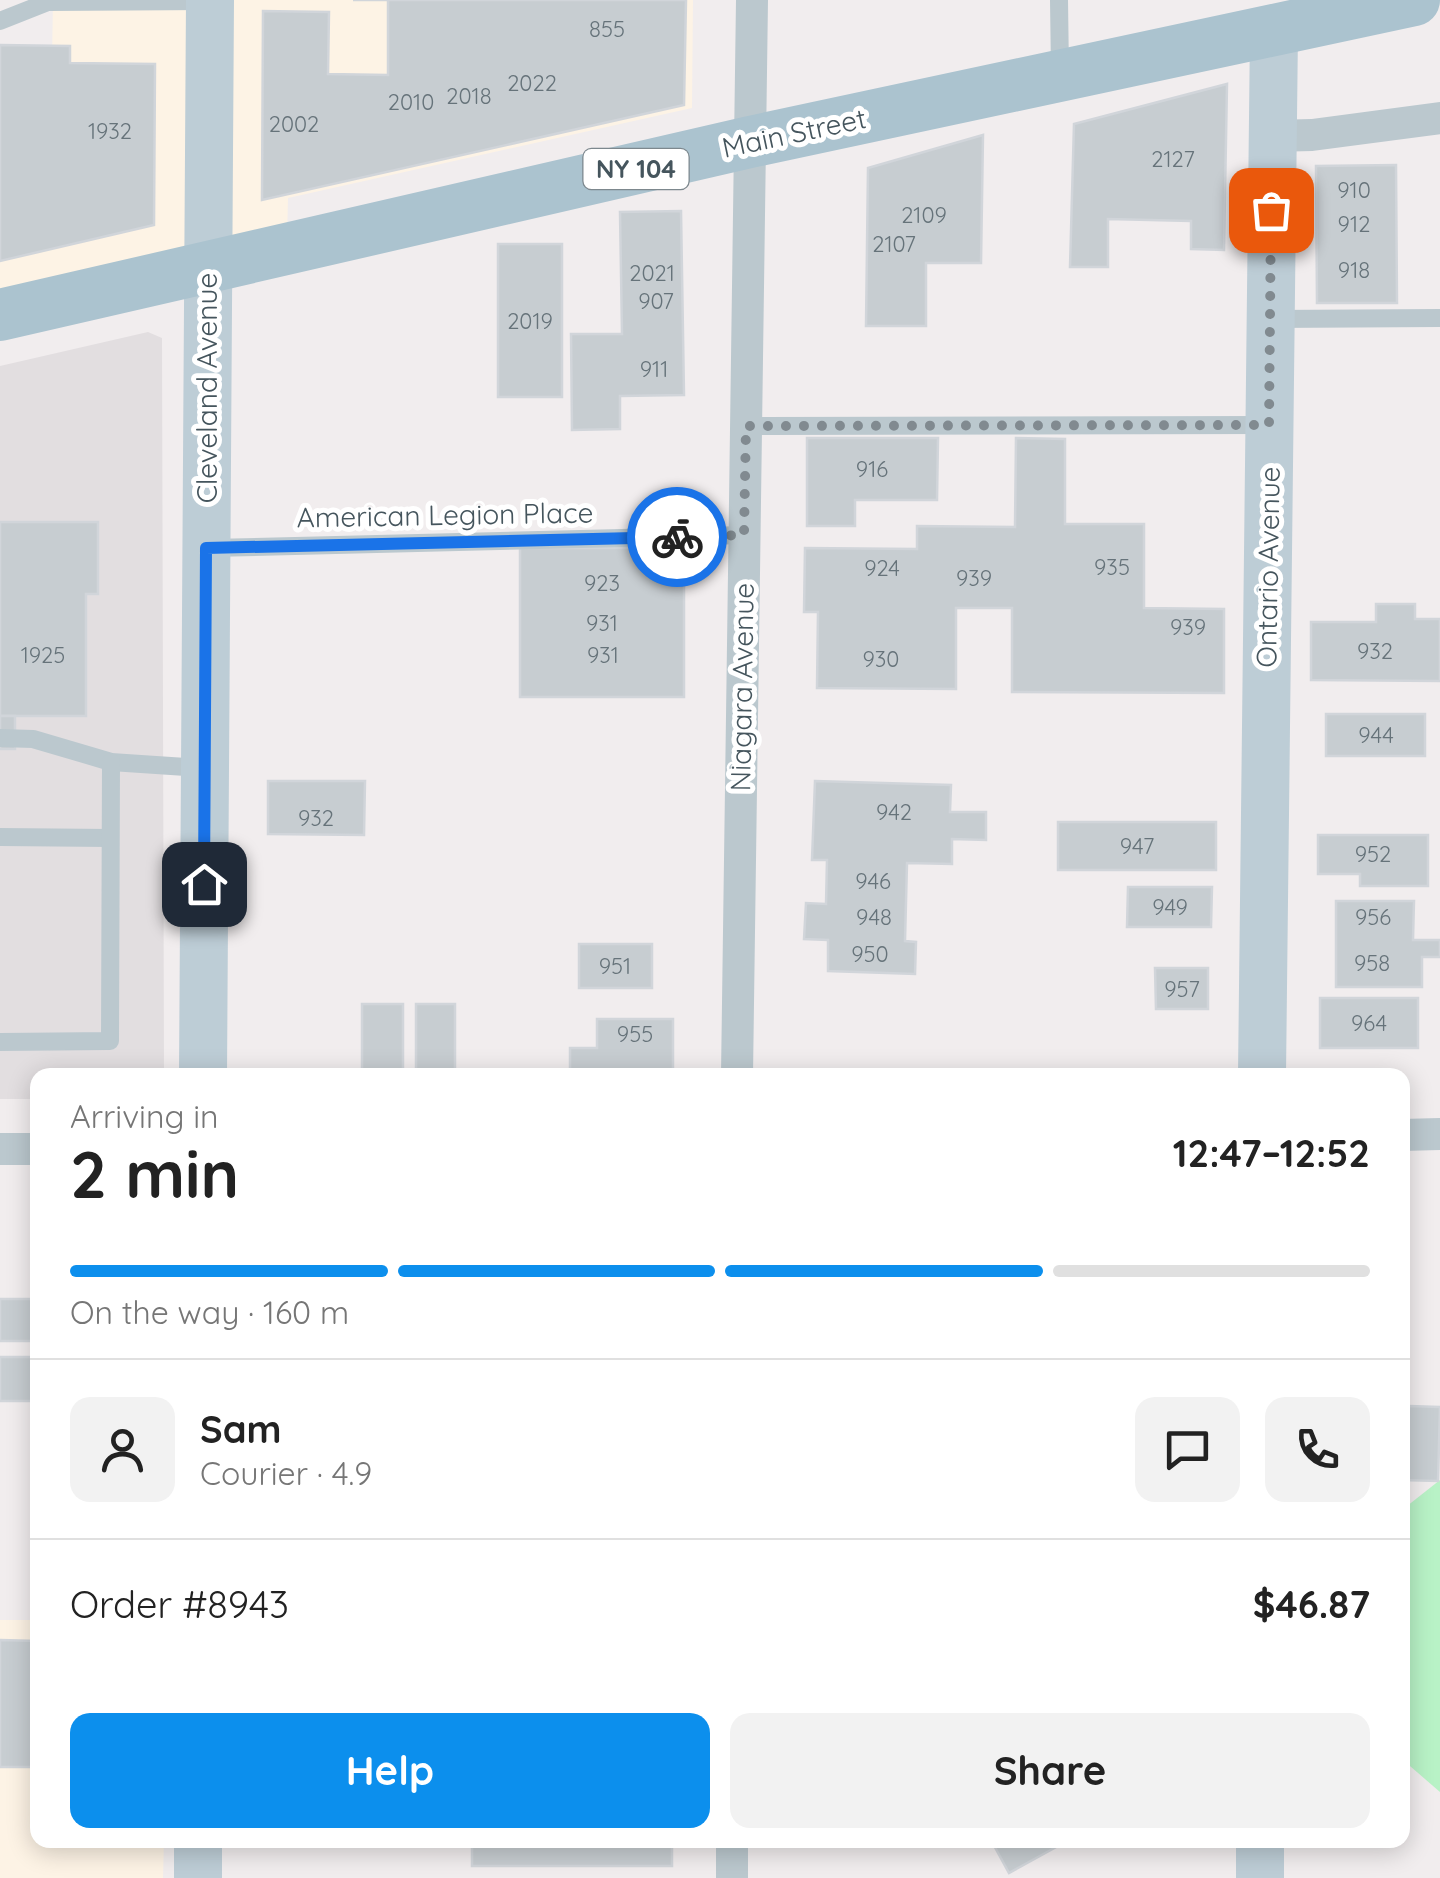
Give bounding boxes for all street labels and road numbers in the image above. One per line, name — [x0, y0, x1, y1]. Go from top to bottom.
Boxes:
street label: Main Street — [719, 100, 869, 165]
road number: NY 104 — [584, 149, 688, 189]
street label: Cleveland Avenue — [189, 273, 224, 503]
street label: Ontario Avenue — [1248, 466, 1287, 668]
street label: American Legion Place — [296, 494, 594, 535]
street label: Niagara Avenue — [722, 582, 761, 792]

